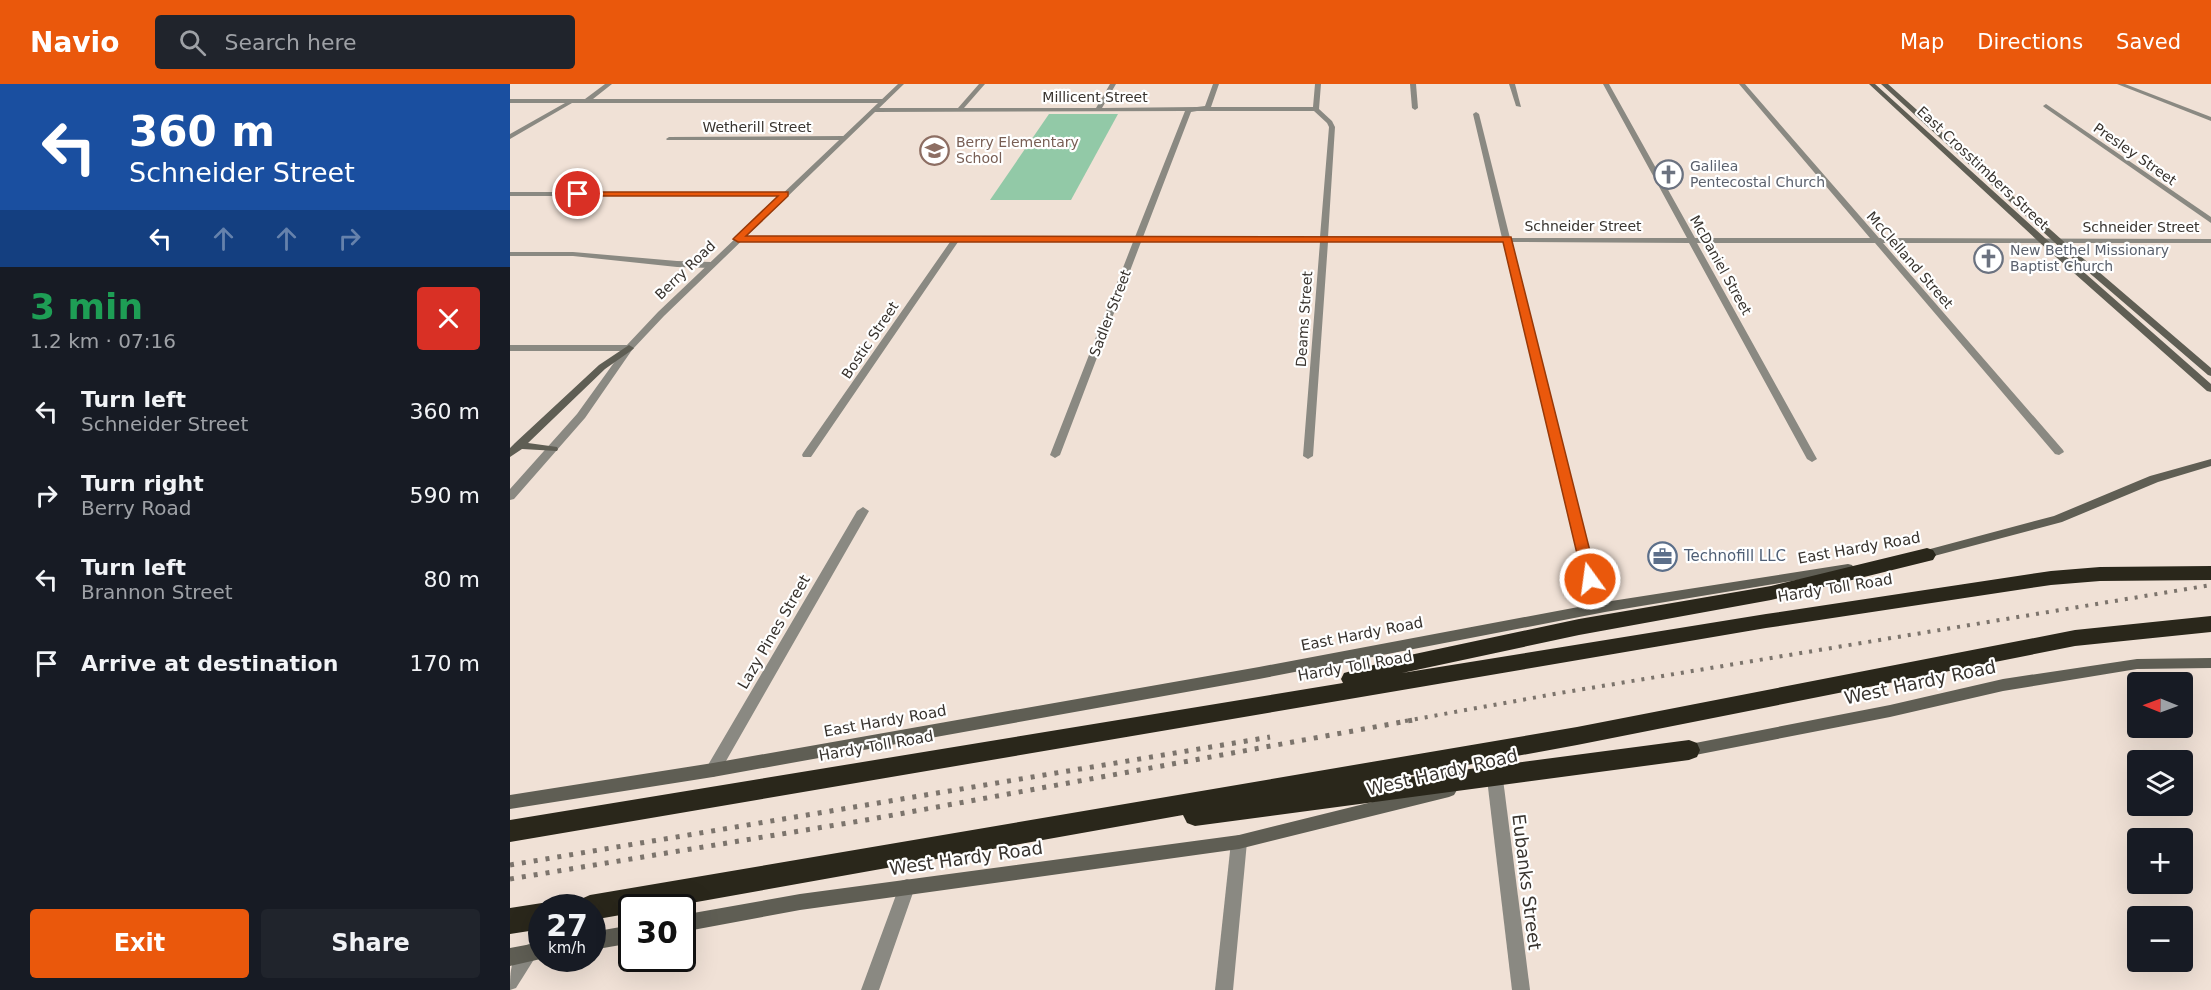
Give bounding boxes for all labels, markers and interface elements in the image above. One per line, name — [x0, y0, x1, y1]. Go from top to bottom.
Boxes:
search box — [155, 15, 575, 69]
text: Navio — [30, 26, 119, 59]
icon: search — [176, 26, 209, 59]
text: Search here — [224, 30, 357, 55]
text: Map — [1900, 30, 1944, 54]
text: Directions — [1977, 30, 2083, 54]
text: Saved — [2116, 30, 2181, 54]
street label: Millicent Street — [1042, 89, 1148, 105]
street label: East Crosstimbers Street — [1914, 103, 2052, 233]
text: 360 m — [129, 107, 275, 156]
icon: left — [30, 108, 108, 186]
street label: Wetherill Street — [702, 119, 812, 135]
street label: Presley Street — [2091, 120, 2180, 189]
school or university icon: Berry Elementary School — [919, 134, 951, 166]
place label: Berry Elementary School — [956, 134, 1079, 166]
text: Schneider Street — [129, 157, 355, 188]
church icon: Galilea Pentecostal Church — [1653, 158, 1685, 190]
place label: Galilea Pentecostal Church — [1690, 158, 1825, 190]
pin — [552, 168, 603, 219]
icon: arrive — [561, 177, 594, 210]
street label: McClelland Street — [1864, 208, 1957, 312]
street label: McDaniel Street — [1687, 212, 1755, 318]
street label: Schneider Street — [1524, 218, 1642, 234]
street label: Schneider Street — [2082, 219, 2200, 235]
icon: left — [144, 222, 177, 255]
icon: ahead — [207, 222, 240, 255]
icon: ahead — [270, 222, 303, 255]
icon: right — [333, 222, 366, 255]
street label: Berry Road — [652, 237, 718, 303]
church icon: New Bethel Missionary Baptist Church — [1973, 242, 2005, 274]
place label: New Bethel Missionary Baptist Church — [2010, 242, 2169, 274]
street label: Sadler Street — [1086, 267, 1134, 359]
street label: Deams Street — [1293, 270, 1315, 367]
text: 3 min — [30, 286, 143, 327]
button: close — [417, 287, 480, 350]
street label: Bostic Street — [838, 298, 902, 382]
text: 1.2 km · 07:16 — [30, 329, 176, 353]
text: Turn left — [81, 387, 186, 412]
icon: left — [30, 395, 63, 428]
text: 360 m — [410, 399, 480, 424]
text: Schneider Street — [81, 412, 248, 436]
text: Turn right — [81, 471, 204, 496]
icon: right — [30, 479, 63, 512]
text: 590 m — [410, 483, 480, 508]
text: Berry Road — [81, 496, 192, 520]
street label: East Hardy Road — [1796, 528, 1922, 568]
office icon: Technofill LLC — [1647, 540, 1679, 572]
position arrow — [1558, 547, 1622, 611]
place label: Technofill LLC — [1683, 547, 1786, 565]
text: Turn left — [81, 555, 186, 580]
icon: left — [30, 563, 63, 596]
text: 80 m — [424, 567, 480, 592]
street label: Hardy Toll Road — [1776, 570, 1894, 606]
street label: Lazy Pines Street — [734, 572, 814, 692]
text: Brannon Street — [81, 580, 233, 604]
street label: East Hardy Road — [1299, 613, 1425, 655]
icon: arrive — [30, 647, 63, 680]
street label: Hardy Toll Road — [1296, 647, 1414, 685]
text: Arrive at destination — [81, 651, 338, 676]
text: 170 m — [410, 651, 480, 676]
street label: West Hardy Road — [1842, 656, 1998, 708]
north arrow — [2127, 672, 2193, 738]
map controls — [2127, 672, 2193, 972]
street label: East Hardy Road — [822, 701, 948, 741]
street label: Hardy Toll Road — [817, 727, 935, 765]
street label: West Hardy Road — [1364, 744, 1520, 800]
button: layers — [2127, 750, 2193, 816]
street label: Eubanks Street — [1508, 813, 1546, 951]
button: + — [2127, 828, 2193, 894]
street label: West Hardy Road — [888, 837, 1044, 879]
speed limit sign: 30 — [618, 894, 696, 972]
button: − — [2127, 906, 2193, 972]
text: 27 — [546, 908, 588, 943]
button: Exit — [30, 909, 249, 978]
button: Share — [261, 909, 480, 978]
text: km/h — [548, 939, 586, 957]

